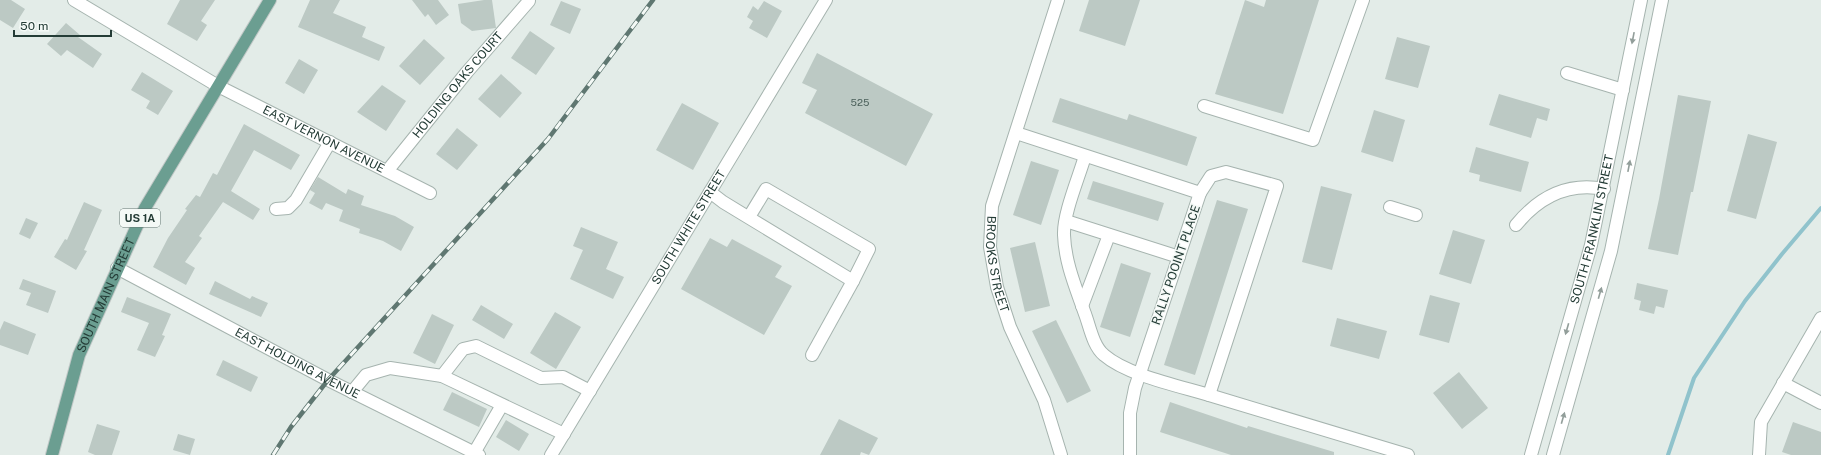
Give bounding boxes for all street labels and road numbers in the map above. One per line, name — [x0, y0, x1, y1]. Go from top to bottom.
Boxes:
street label: HOLDING OAKS COURT — [410, 29, 506, 141]
street label: EAST VERNON AVENUE — [260, 103, 387, 176]
street label: SOUTH FRANKLIN STREET — [1568, 153, 1616, 305]
street label: SOUTH WHITE STREET — [649, 168, 728, 287]
street label: RALLY POOINT PLACE — [1149, 203, 1203, 327]
road number: US 1A — [120, 209, 160, 227]
street label: BROOKS STREET — [983, 215, 1012, 314]
street label: SOUTH MAIN STREET — [74, 236, 138, 355]
street label: EAST HOLDING AVENUE — [233, 325, 362, 402]

